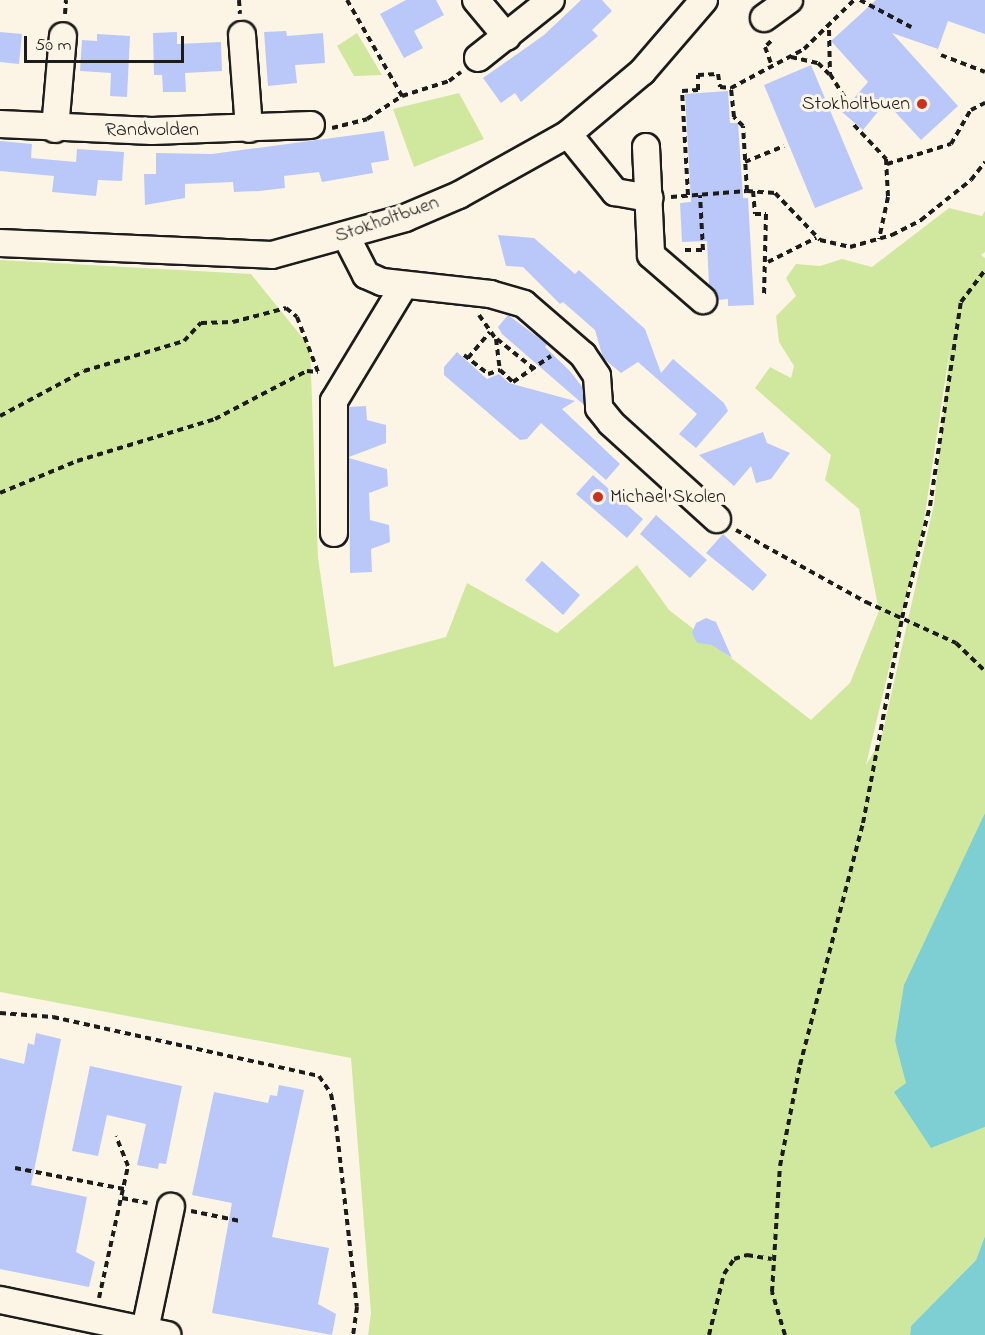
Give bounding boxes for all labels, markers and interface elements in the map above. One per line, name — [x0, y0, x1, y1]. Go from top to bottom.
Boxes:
scale bar — [27, 24, 188, 62]
text: 50 m — [35, 33, 72, 59]
place label: Stokholtbuen — [802, 92, 910, 116]
marker: Stokholtbuen — [915, 97, 929, 111]
street label: Randvolden — [105, 118, 199, 142]
street label: Stokholtbuen — [332, 191, 442, 249]
place label: Michael Skolen — [610, 485, 726, 509]
marker: Michael Skolen — [591, 490, 605, 504]

